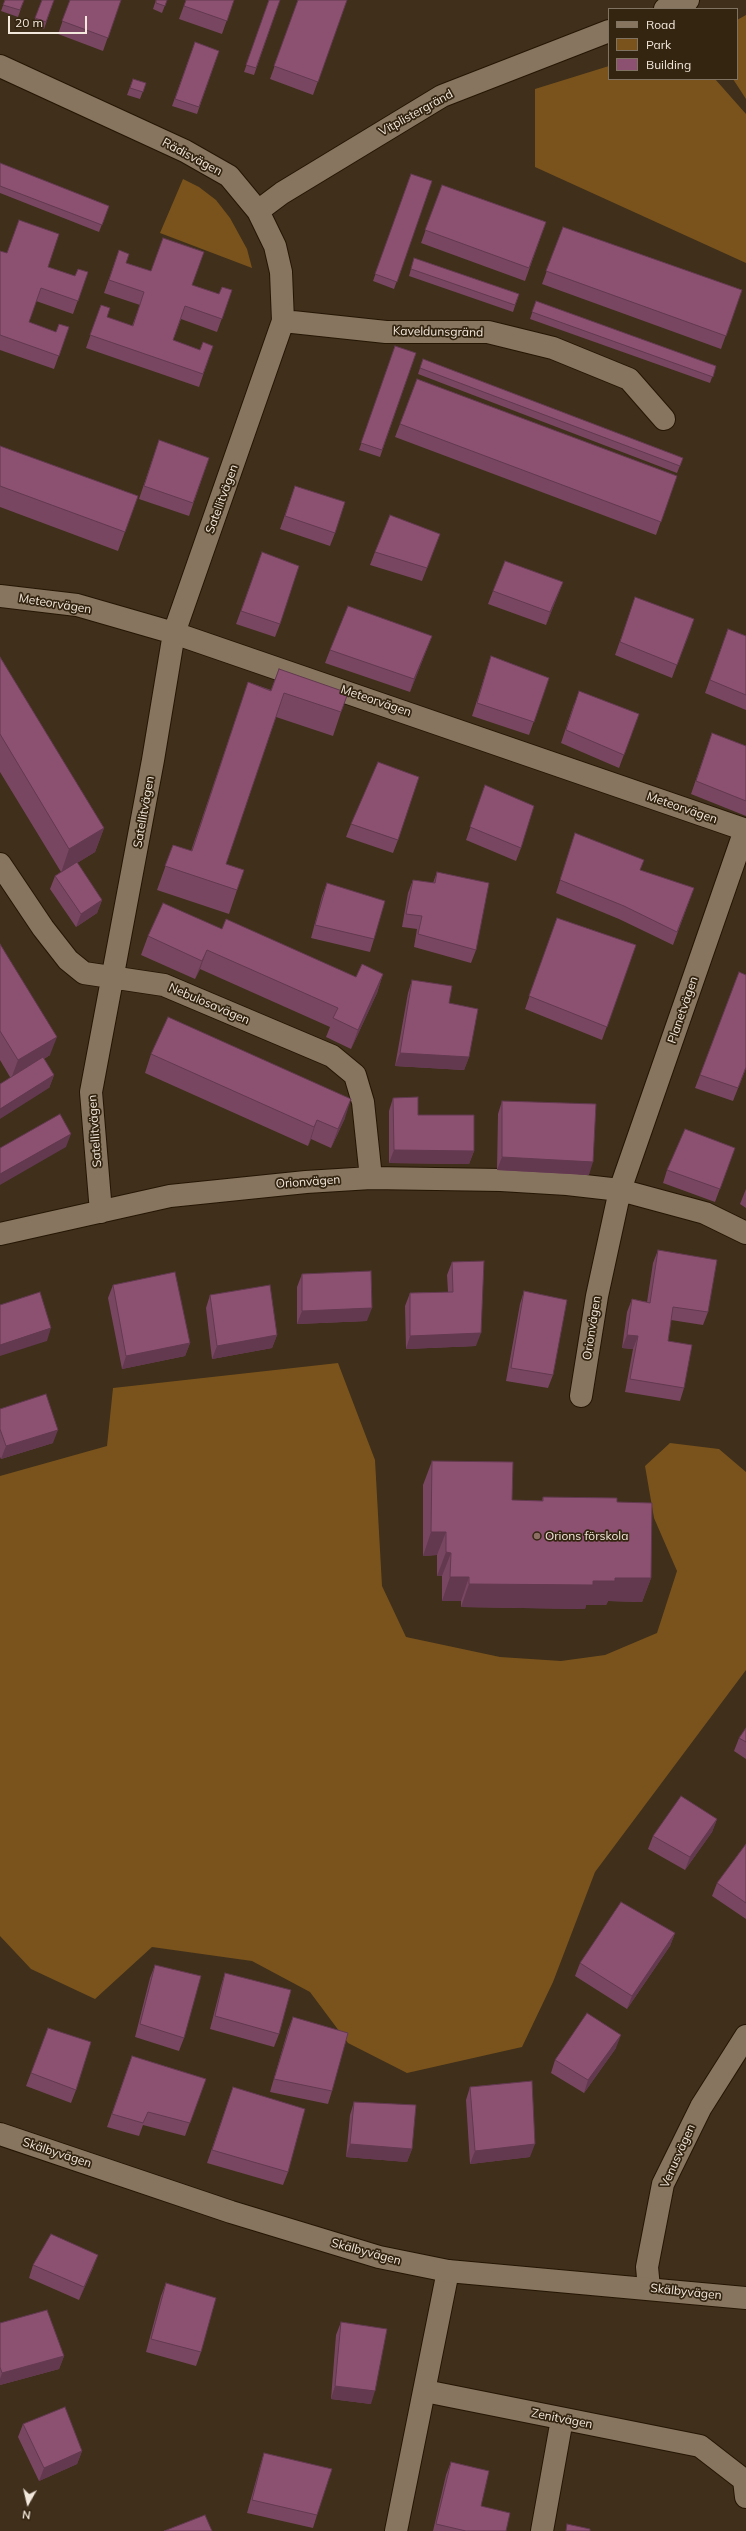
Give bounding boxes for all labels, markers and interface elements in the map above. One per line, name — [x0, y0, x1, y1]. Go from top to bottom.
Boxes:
scale bar — [10, 8, 89, 34]
legend — [608, 8, 738, 80]
text: 20 m — [15, 15, 43, 30]
text: Road — [646, 17, 675, 32]
text: Park — [646, 37, 671, 52]
text: Building — [646, 57, 691, 72]
street label: Vitplistergränd — [377, 87, 455, 139]
street label: Rädisvägen — [160, 135, 224, 179]
street label: Kaveldunsgränd — [393, 324, 483, 340]
street label: Satellitvägen — [203, 462, 241, 536]
street label: Meteorvägen — [18, 591, 92, 617]
street label: Meteorvägen — [339, 682, 413, 720]
street label: Satellitvägen — [131, 775, 157, 849]
street label: Meteorvägen — [645, 789, 719, 827]
street label: Planetvägen — [665, 975, 701, 1045]
street label: Nebulosavägen — [166, 980, 252, 1028]
street label: Satellitvägen — [85, 1094, 105, 1168]
street label: Orionvägen — [275, 1173, 341, 1191]
street label: Orionvägen — [580, 1295, 604, 1361]
place label: Orions förskola — [545, 1529, 628, 1543]
marker: Orions förskola — [532, 1531, 542, 1541]
street label: Venusvägen — [658, 2122, 698, 2190]
street label: Skälbyvägen — [21, 2135, 93, 2171]
street label: Skälbyvägen — [330, 2236, 402, 2268]
street label: Skälbyvägen — [650, 2281, 722, 2303]
street label: Zenitvägen — [530, 2406, 594, 2432]
north arrow — [8, 2483, 48, 2523]
text: N — [21, 2507, 31, 2522]

